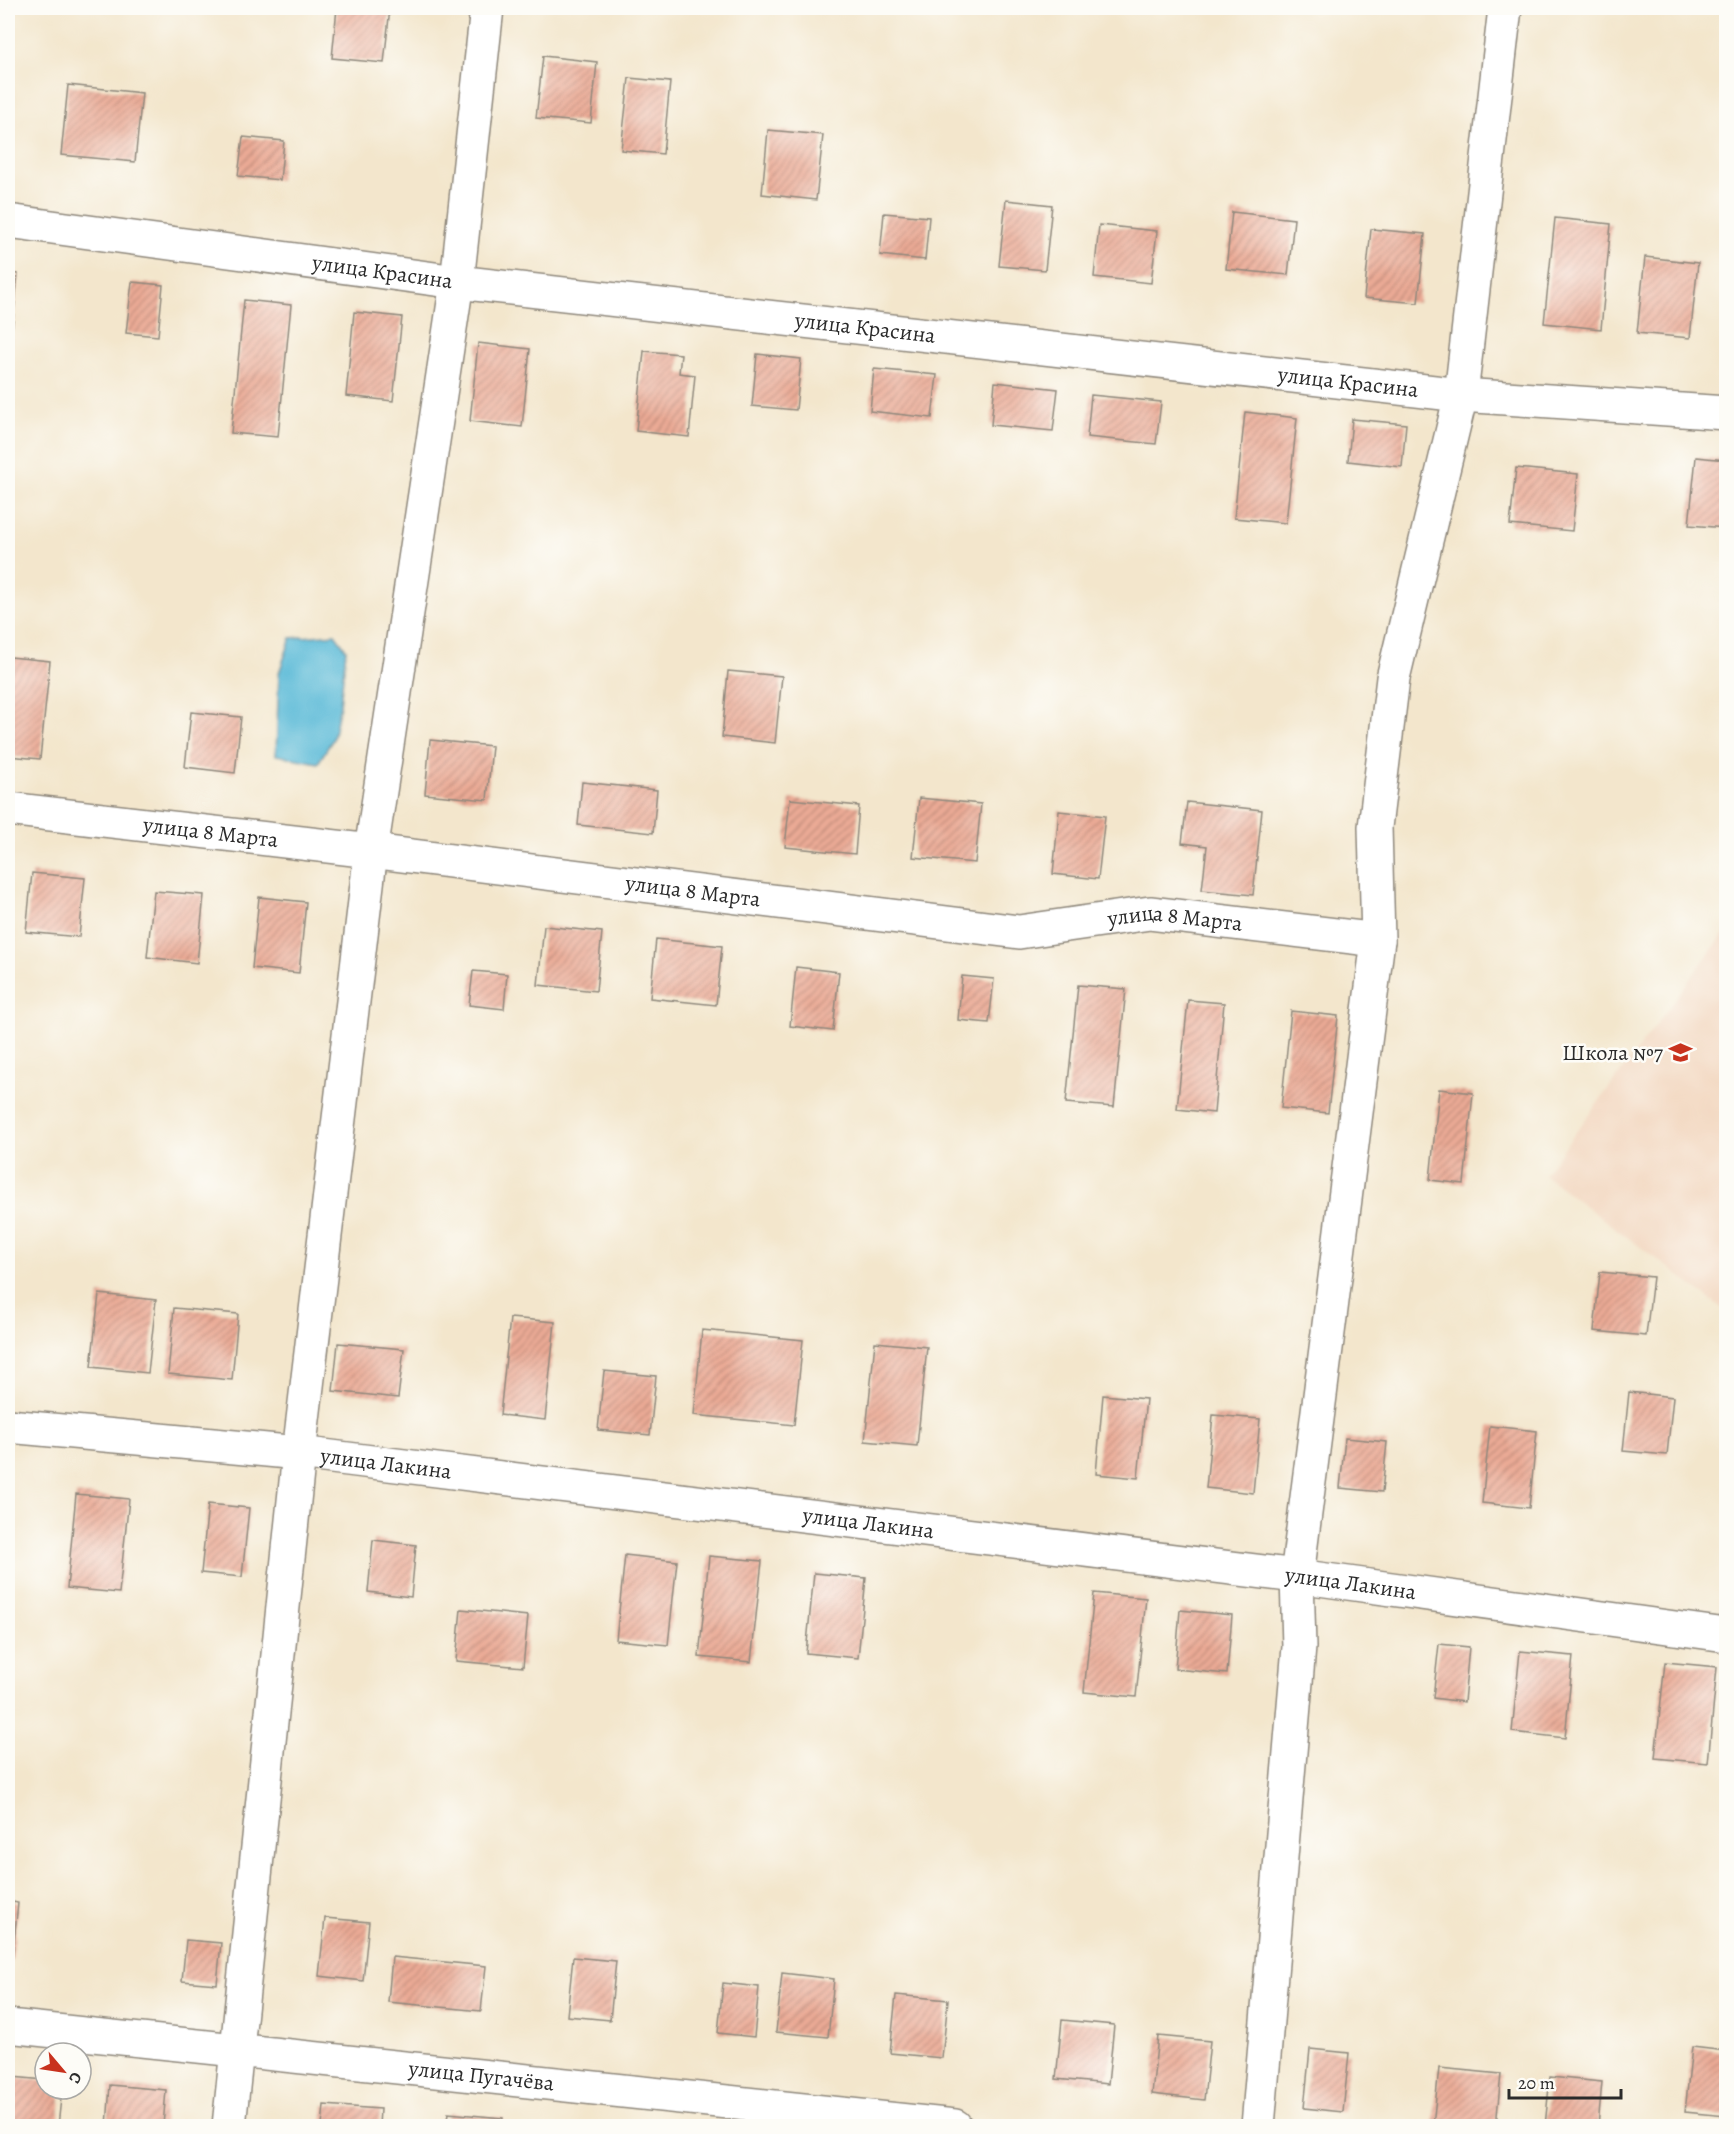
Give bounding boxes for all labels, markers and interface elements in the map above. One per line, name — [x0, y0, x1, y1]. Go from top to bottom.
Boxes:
street label: улица Красина — [310, 247, 455, 296]
street label: улица Красина — [792, 305, 938, 351]
street label: улица Красина — [1275, 359, 1421, 405]
street label: улица 8 Марта — [141, 810, 281, 855]
street label: улица 8 Марта — [623, 868, 763, 915]
street label: улица 8 Марта — [1105, 898, 1245, 939]
place label: Школа №7 — [1562, 1038, 1664, 1068]
school or university icon: Школа №7 — [1668, 1040, 1694, 1066]
street label: улица Лакина — [318, 1441, 454, 1487]
street label: улица Лакина — [800, 1500, 937, 1546]
street label: улица Лакина — [1283, 1560, 1419, 1607]
north arrow — [33, 2041, 93, 2101]
street label: улица Пугачёва — [406, 2053, 556, 2099]
scale bar — [1509, 2062, 1622, 2100]
text: С — [63, 2068, 87, 2088]
text: 20 m — [1518, 2071, 1555, 2095]

